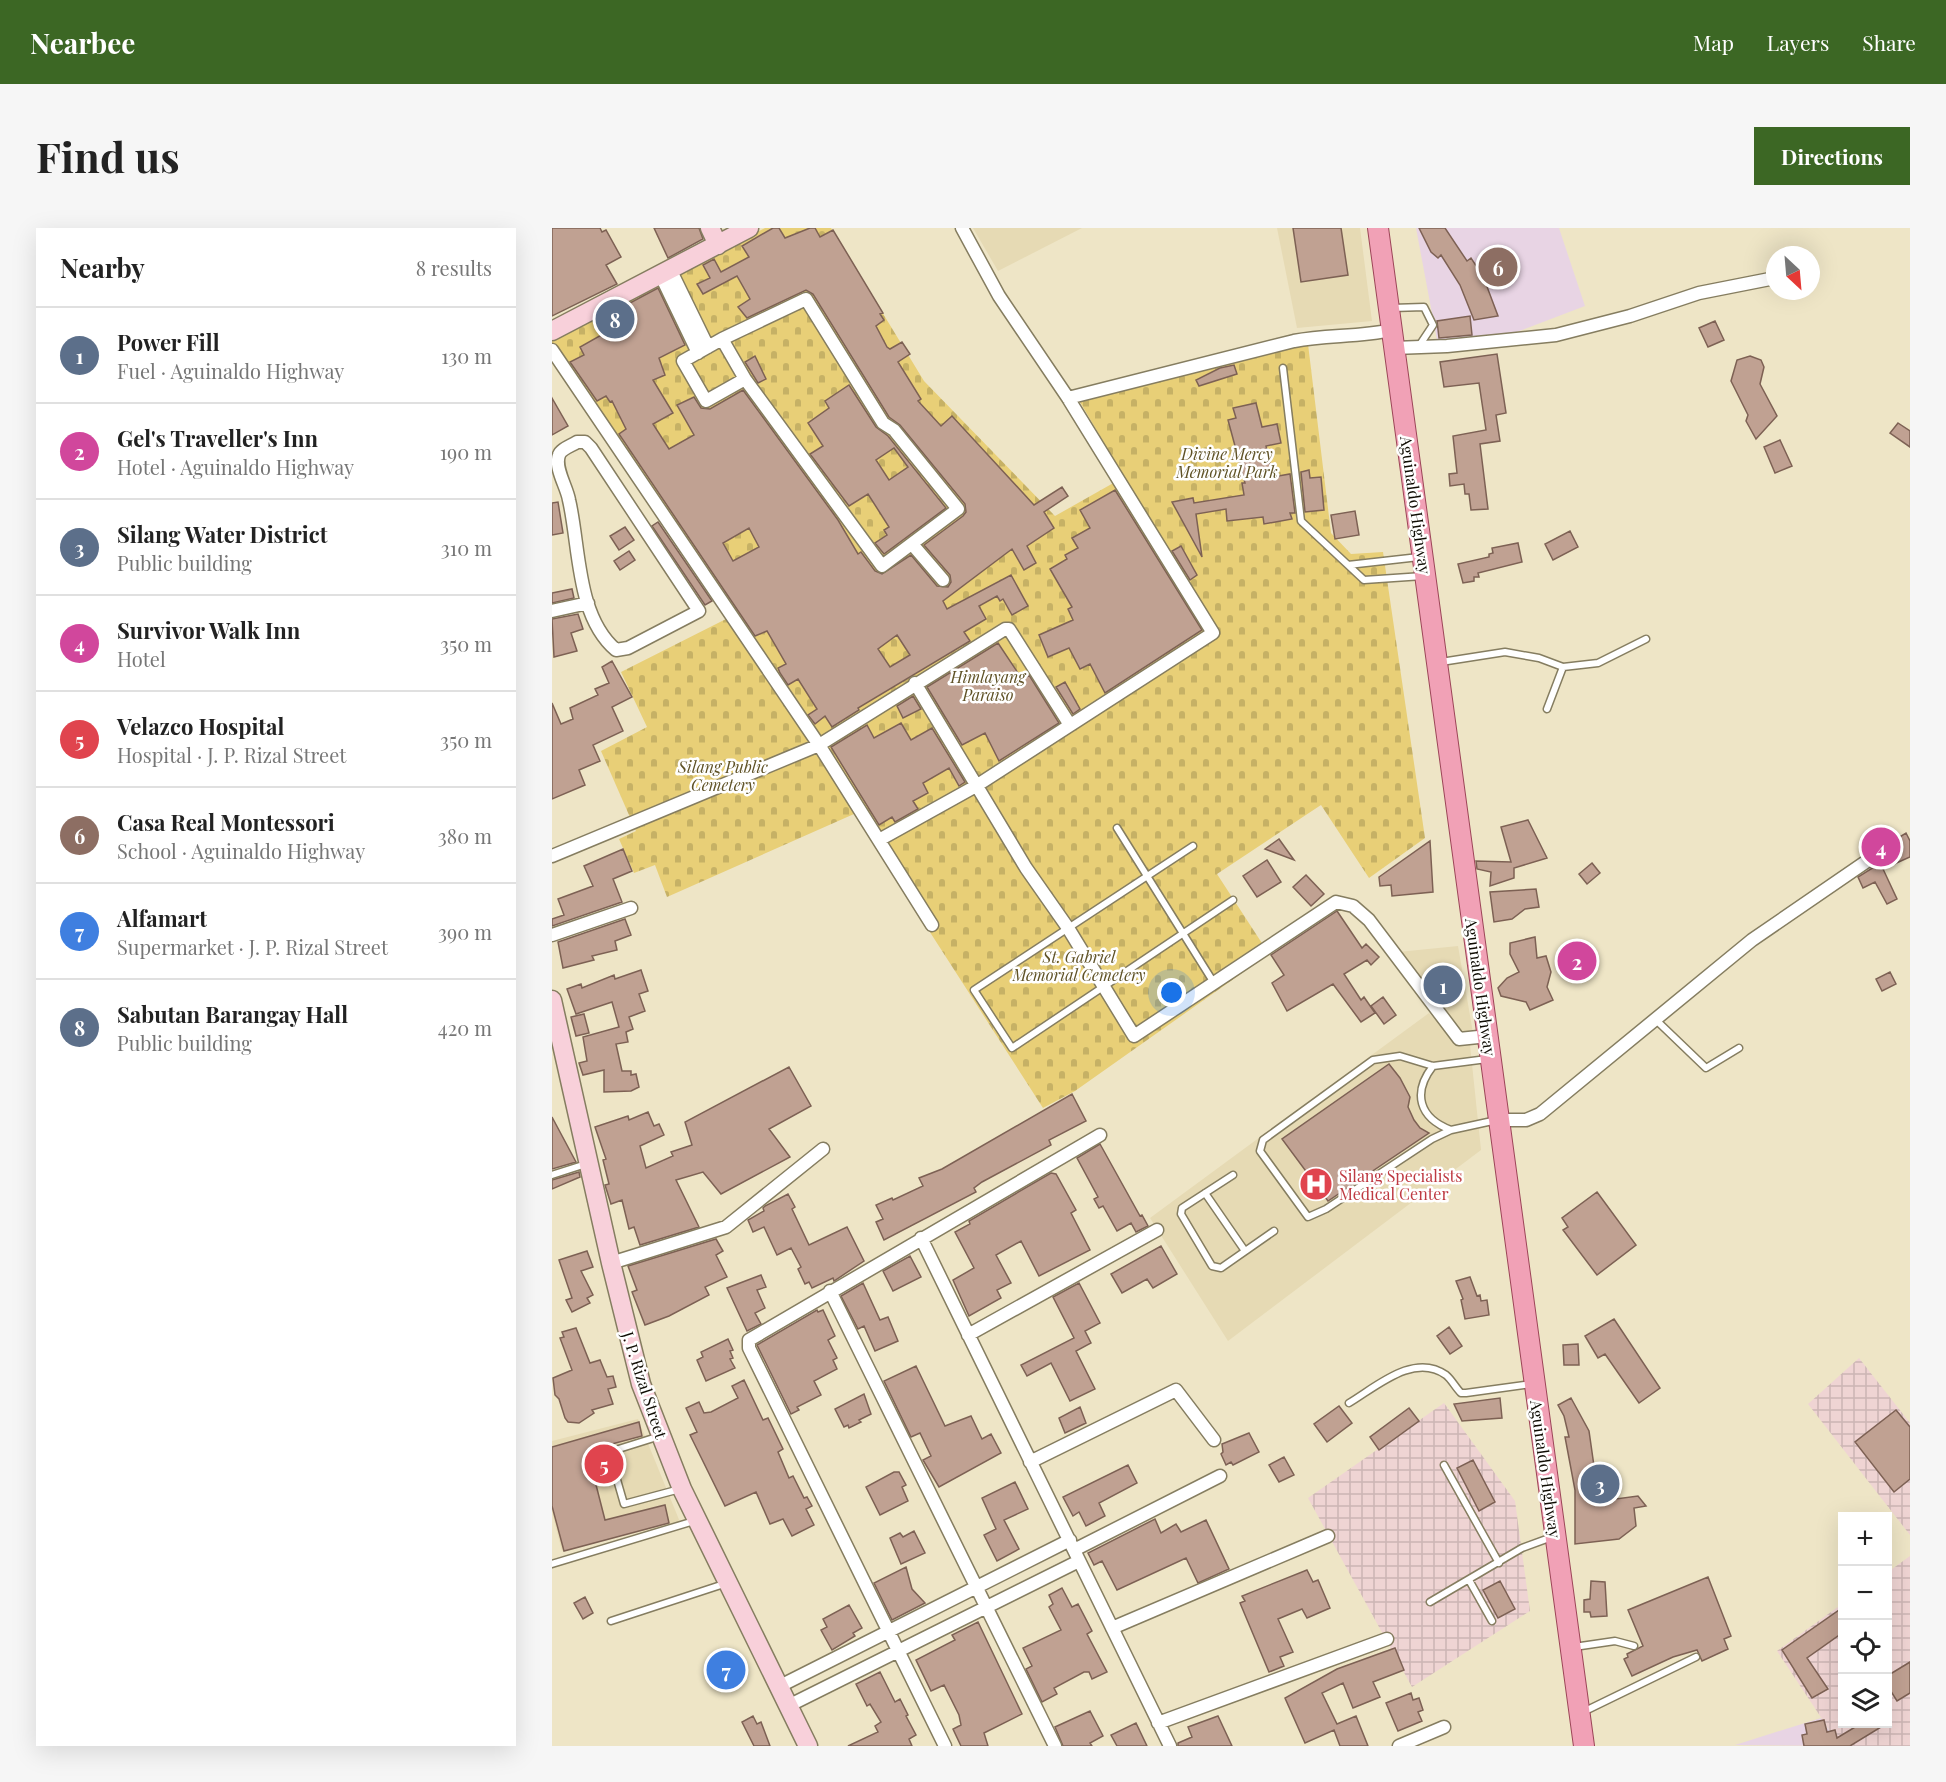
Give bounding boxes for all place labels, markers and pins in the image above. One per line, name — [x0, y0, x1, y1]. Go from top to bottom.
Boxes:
pin: 6 — [1478, 244, 1518, 290]
pin: 8 — [596, 296, 634, 341]
pin: 4 — [1862, 824, 1900, 870]
pin: 2 — [1558, 938, 1596, 984]
pin: 1 — [1424, 962, 1462, 1008]
place label: Silang Specialists Medical Center — [1339, 1165, 1462, 1204]
hospital icon: Silang Specialists Medical Center — [1298, 1166, 1334, 1202]
pin: 5 — [584, 1442, 624, 1486]
pin: 3 — [1580, 1462, 1620, 1506]
pin: 7 — [706, 1648, 746, 1692]

